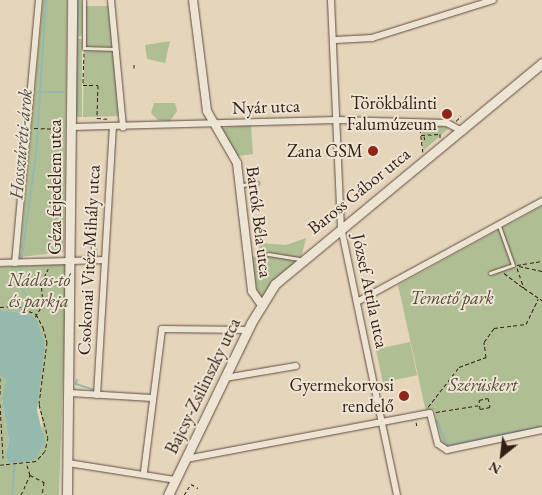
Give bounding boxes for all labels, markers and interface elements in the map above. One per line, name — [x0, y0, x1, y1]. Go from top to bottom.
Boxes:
water label: Hosszúréti-árok — [5, 88, 37, 200]
place label: Törökbálinti Falumúzeum — [347, 93, 437, 136]
street label: Nyár utca — [232, 95, 300, 119]
marker: Törökbálinti Falumúzeum — [441, 108, 453, 120]
street label: Géza fejedelem utca — [44, 119, 66, 255]
place label: Zana GSM — [287, 140, 363, 162]
street label: Baross Gábor utca — [303, 143, 415, 239]
marker: Zana GSM — [367, 145, 379, 157]
street label: Csokonai Vitéz Mihály utca — [73, 164, 105, 356]
street label: Bartók Béla utca — [241, 165, 277, 279]
street label: József Attila utca — [347, 232, 393, 350]
park label: Nádas-tó és parkja — [8, 270, 70, 312]
park label: Temető park — [410, 287, 494, 309]
street label: Bajcsy-Zsilinszky utca — [161, 314, 245, 458]
park label: Szérüskert — [449, 374, 517, 396]
place label: Gyermekorvosi rendelő — [289, 375, 394, 418]
marker: Gyermekorvosi rendelő — [398, 390, 410, 402]
north arrow — [477, 430, 527, 480]
text: N — [485, 458, 504, 479]

